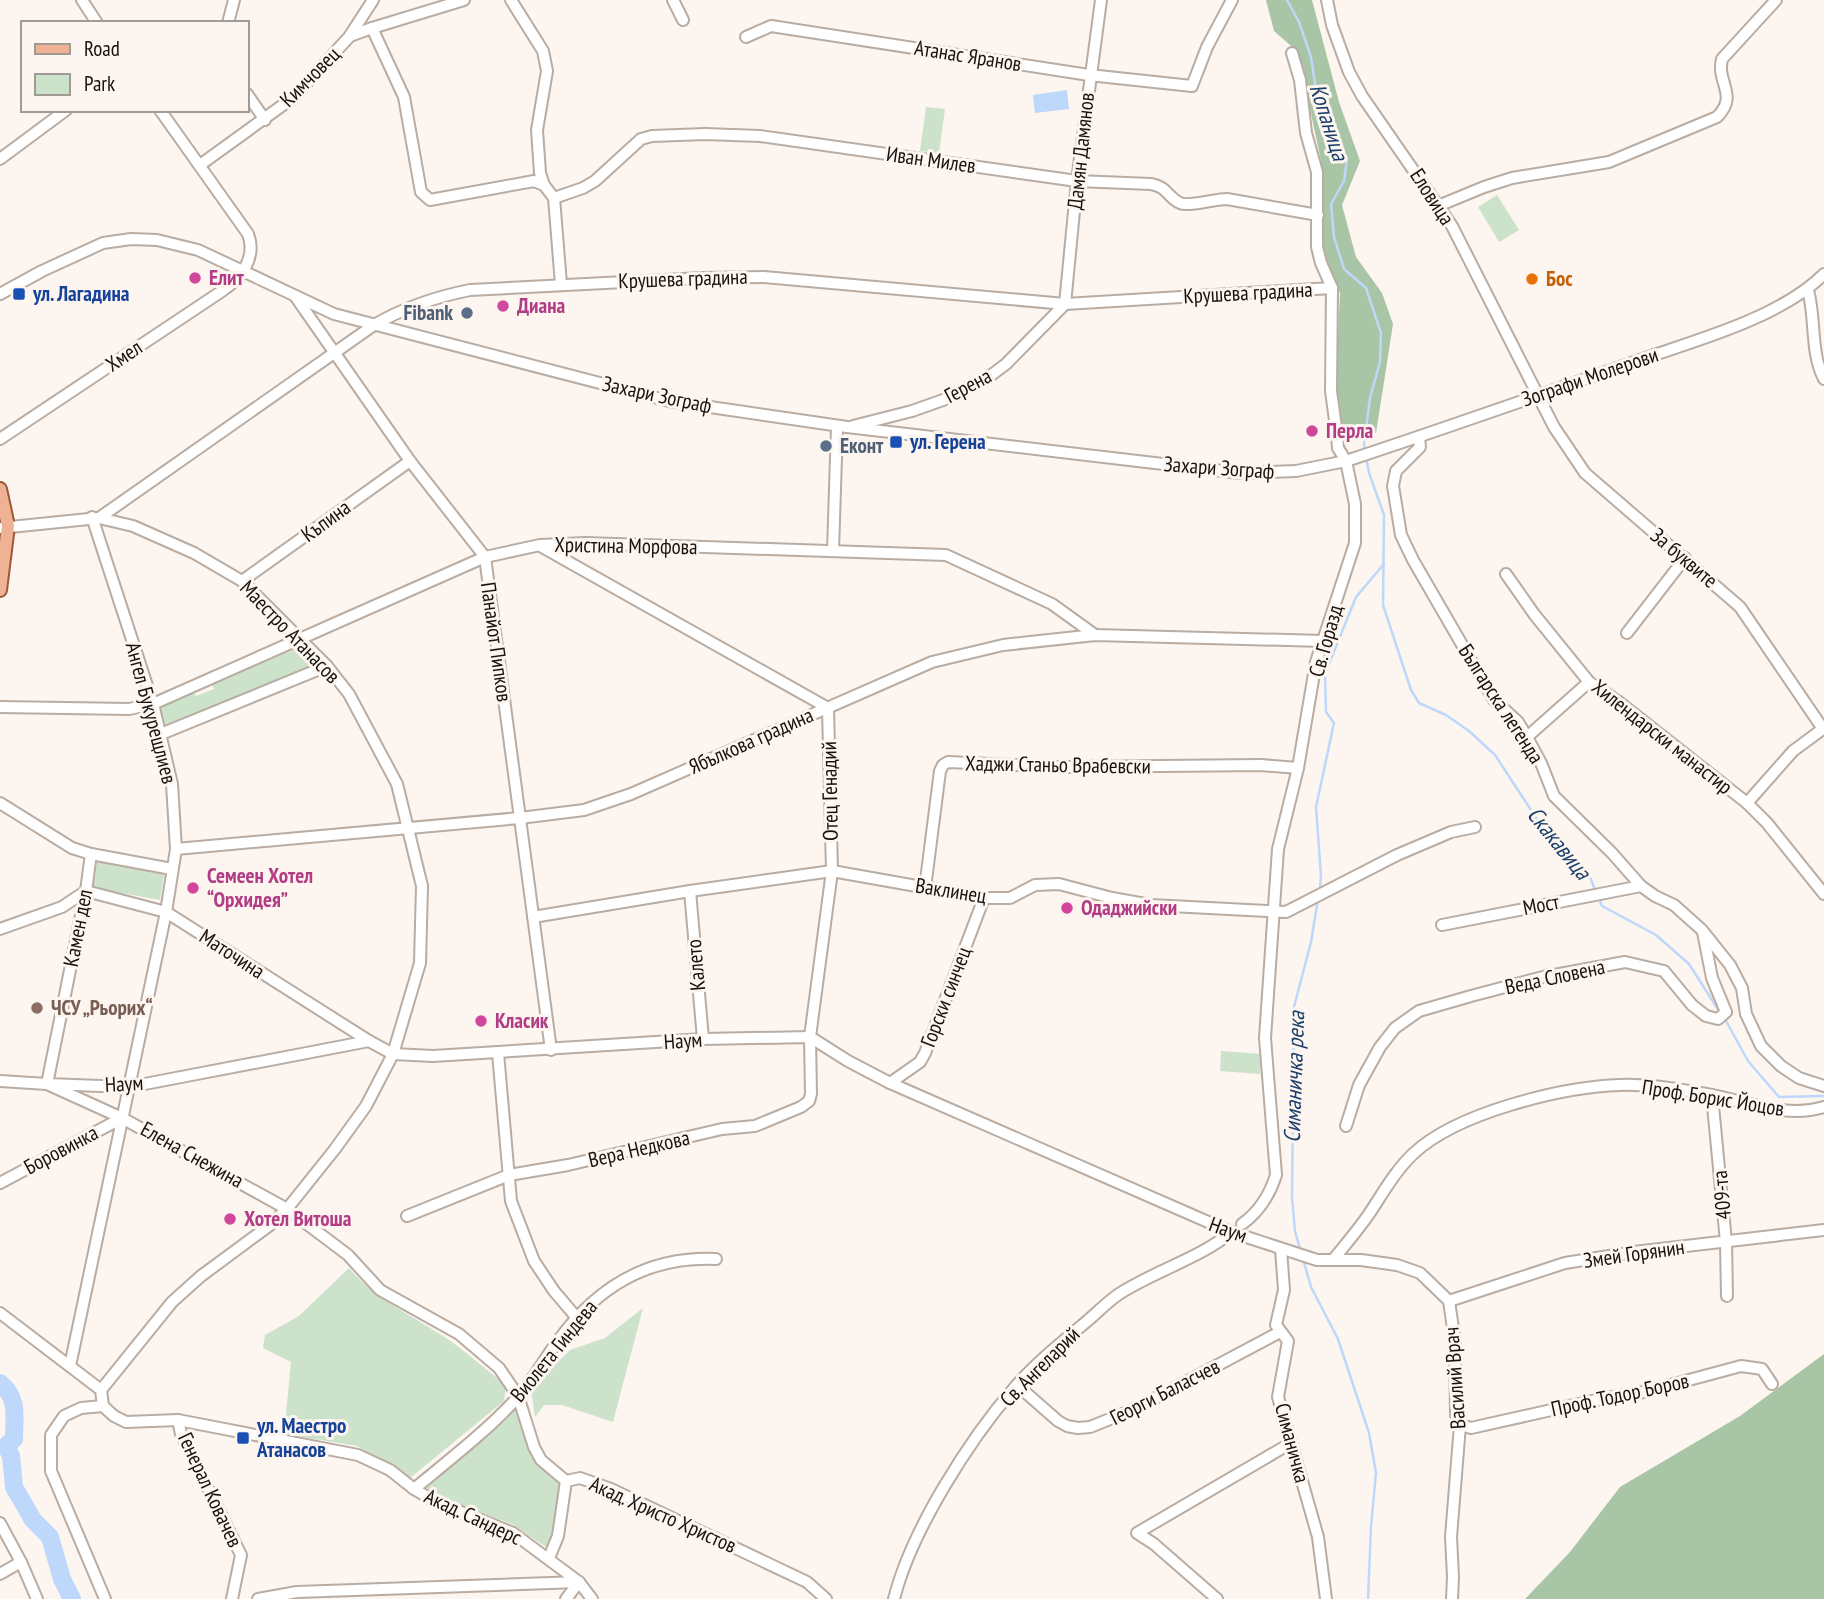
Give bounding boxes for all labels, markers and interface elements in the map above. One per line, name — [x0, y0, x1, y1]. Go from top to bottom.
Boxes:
legend — [21, 21, 248, 112]
street label: Атанас Яранов — [913, 34, 1023, 77]
text: Road — [84, 35, 120, 62]
street label: Кимчовец — [274, 41, 345, 112]
text: Park — [84, 70, 115, 97]
water label: Копаница — [1304, 80, 1356, 165]
street label: Дамян Дамянов — [1061, 91, 1100, 211]
street label: Иван Милев — [885, 140, 978, 179]
street label: Еловица — [1404, 163, 1461, 230]
street label: Крушева градина — [618, 263, 748, 294]
place label: Елит — [209, 264, 245, 291]
place label: Бос — [1546, 265, 1573, 292]
marker: Елит — [187, 270, 203, 286]
marker: Бос — [1524, 271, 1540, 287]
street label: Крушева градина — [1183, 276, 1313, 309]
place label: ул. Лагадина — [32, 280, 130, 307]
marker: ул. Лагадина — [11, 286, 27, 302]
place label: Диана — [517, 292, 566, 319]
marker: Диана — [495, 298, 511, 314]
place label: Fibank — [403, 299, 453, 326]
marker: Fibank — [459, 305, 475, 321]
street label: Хмел — [100, 334, 147, 378]
street label: Зографи Молерови — [1518, 341, 1662, 413]
street label: Герена — [940, 362, 996, 409]
street label: Захари Зограф — [600, 370, 714, 419]
place label: Перла — [1326, 417, 1373, 444]
marker: Перла — [1304, 423, 1320, 439]
place label: ул. Герена — [909, 428, 986, 455]
place label: Еконт — [840, 432, 884, 459]
marker: ул. Герена — [888, 434, 904, 450]
marker: Еконт — [818, 438, 834, 454]
street label: Захари Зограф — [1163, 450, 1275, 485]
street label: Къпина — [296, 494, 356, 548]
street label: За буквите — [1645, 522, 1724, 594]
street label: Христина Морфова — [554, 531, 698, 560]
street label: Маестро Атанасов — [234, 574, 346, 689]
street label: Панайот Пипков — [475, 580, 518, 703]
street label: Св. Горазд — [1302, 602, 1349, 680]
street label: Ангел Букурещлиев — [120, 639, 183, 787]
street label: Българска легенда — [1453, 639, 1550, 769]
street label: Хилендарски манастир — [1587, 673, 1738, 800]
street label: Ябълкова градина — [684, 701, 817, 780]
street label: Отец Генадий — [815, 741, 844, 841]
street label: Хаджи Станьо Врабевски — [965, 749, 1151, 780]
water label: Скакавица — [1521, 800, 1599, 886]
place label: Семеен Хотел “Орхидея” — [207, 862, 313, 913]
street label: Ваклинец — [914, 872, 989, 909]
marker: Семеен Хотел “Орхидея” — [185, 880, 201, 896]
street label: Камен дел — [57, 887, 98, 969]
street label: Мост — [1520, 888, 1562, 921]
place label: Одаджийски — [1081, 894, 1177, 921]
marker: Одаджийски — [1059, 900, 1075, 916]
street label: Маточина — [195, 923, 270, 985]
street label: Калето — [680, 938, 711, 992]
street label: Горски синчец — [914, 943, 977, 1051]
street label: Веда Словена — [1502, 953, 1607, 1000]
place label: ЧСУ „Рьорих“ — [51, 994, 153, 1021]
marker: ЧСУ „Рьорих“ — [29, 1000, 45, 1016]
place label: Класик — [495, 1007, 549, 1034]
water label: Симаничка река — [1277, 1009, 1310, 1143]
marker: Класик — [473, 1013, 489, 1029]
street label: Наум — [663, 1026, 703, 1055]
street label: Наум — [104, 1069, 144, 1098]
street label: Проф. Борис Йоцов — [1640, 1073, 1786, 1122]
street label: Елена Снежина — [136, 1115, 248, 1194]
street label: Боровинка — [19, 1119, 102, 1180]
street label: Вера Недкова — [586, 1124, 692, 1173]
street label: 409-та — [1706, 1169, 1737, 1221]
place label: Хотел Витоша — [244, 1205, 352, 1232]
street label: Наум — [1205, 1210, 1251, 1249]
marker: Хотел Витоша — [222, 1211, 238, 1227]
street label: Змей Горянин — [1582, 1233, 1686, 1274]
street label: Виолета Гиндева — [504, 1294, 603, 1407]
street label: Св. Ангеларий — [994, 1321, 1085, 1412]
street label: Василий Врач — [1437, 1326, 1472, 1430]
street label: Георги Баласчев — [1105, 1352, 1224, 1431]
street label: Проф. Тодор Боров — [1548, 1367, 1691, 1422]
street label: Симаничка — [1269, 1400, 1316, 1486]
place label: ул. Маестро Атанасов — [256, 1412, 346, 1463]
street label: Генерал Ковачев — [172, 1428, 249, 1551]
marker: ул. Маестро Атанасов — [235, 1430, 251, 1446]
street label: Акад. Христо Христов — [586, 1470, 741, 1559]
street label: Акад. Сандерс — [420, 1482, 527, 1551]

